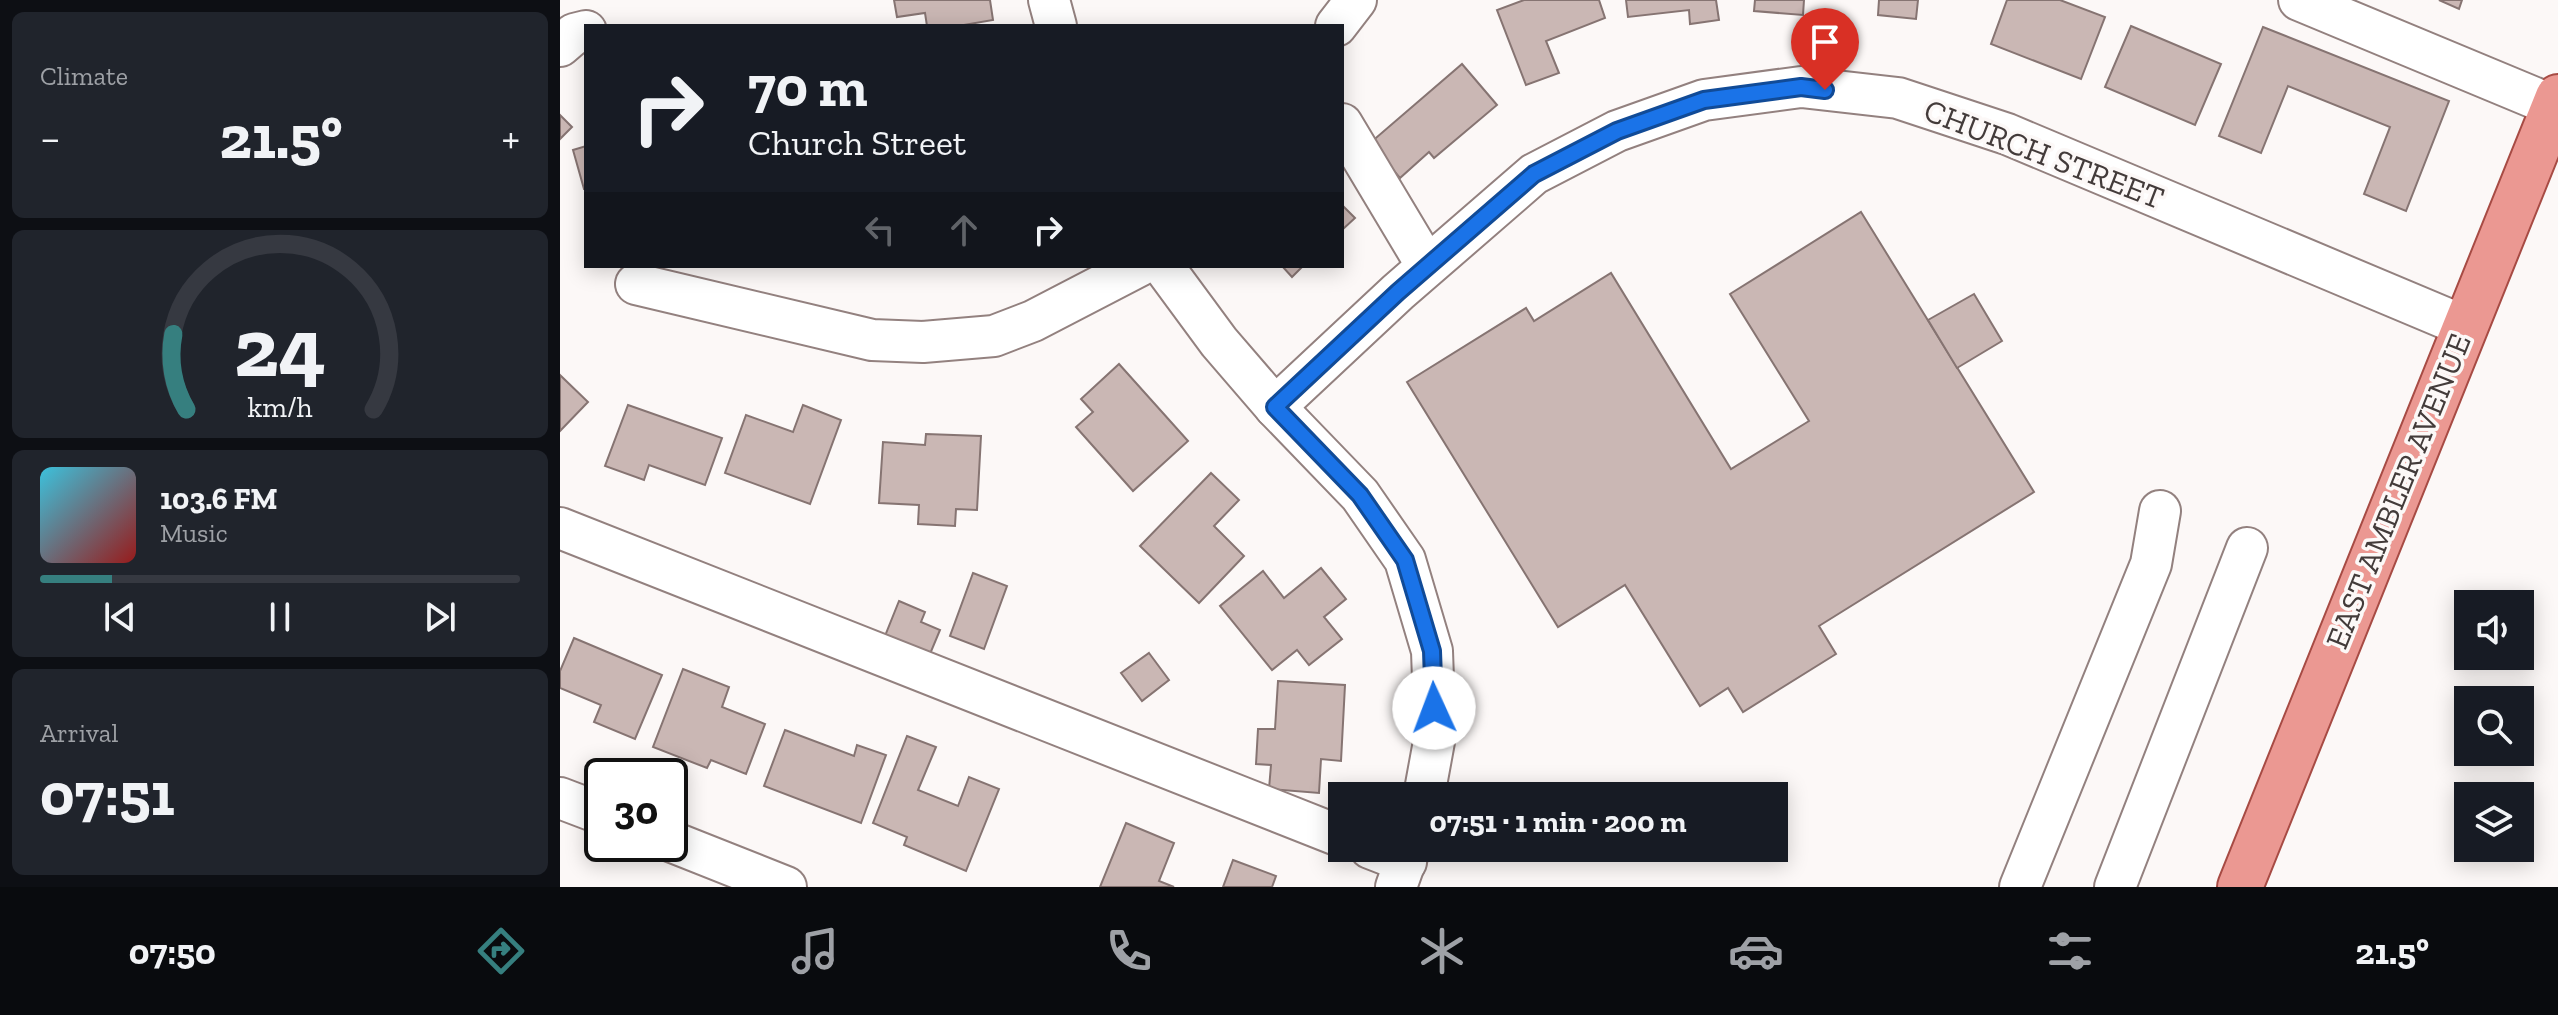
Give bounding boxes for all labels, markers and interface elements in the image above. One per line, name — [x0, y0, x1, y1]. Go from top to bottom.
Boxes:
pin — [1791, 8, 1859, 90]
icon: arrive — [1803, 20, 1847, 64]
text: 70 m — [748, 53, 868, 120]
icon: right — [616, 56, 720, 160]
text: Climate — [40, 60, 128, 92]
street label: CHURCH STREET — [1919, 91, 2169, 217]
text: 21.5° — [219, 101, 343, 173]
text: − — [40, 111, 61, 164]
text: + — [501, 111, 520, 164]
text: Church Street — [748, 121, 966, 164]
icon: left — [858, 208, 902, 252]
icon: ahead — [942, 208, 986, 252]
icon: right — [1026, 208, 1070, 252]
text: 24 — [234, 297, 326, 397]
street label: EAST AMBLER AVENUE — [2317, 328, 2479, 654]
text: km/h — [247, 391, 313, 425]
text: 103.6 FM — [160, 481, 278, 517]
text: Music — [160, 517, 228, 549]
map controls — [2454, 590, 2534, 862]
button: sound — [2454, 590, 2534, 670]
icon: previous — [98, 595, 142, 639]
icon: pause — [258, 595, 302, 639]
icon: next — [418, 595, 462, 639]
position arrow — [1392, 666, 1476, 750]
button: search — [2454, 686, 2534, 766]
text: Arrival — [40, 717, 118, 749]
text: 07:51 — [40, 758, 175, 830]
speed limit sign: 30 — [584, 758, 688, 862]
button: layers — [2454, 782, 2534, 862]
text: 07:51 · 1 min · 200 m — [1430, 804, 1686, 840]
icon: directions — [473, 923, 529, 979]
icon: music — [787, 923, 843, 979]
icon: phone — [1101, 923, 1157, 979]
icon: climate — [1414, 923, 1470, 979]
icon: car — [1728, 923, 1784, 979]
icon: filters — [2042, 923, 2098, 979]
text: 07:50 — [129, 930, 216, 973]
text: 21.5° — [2355, 930, 2429, 973]

